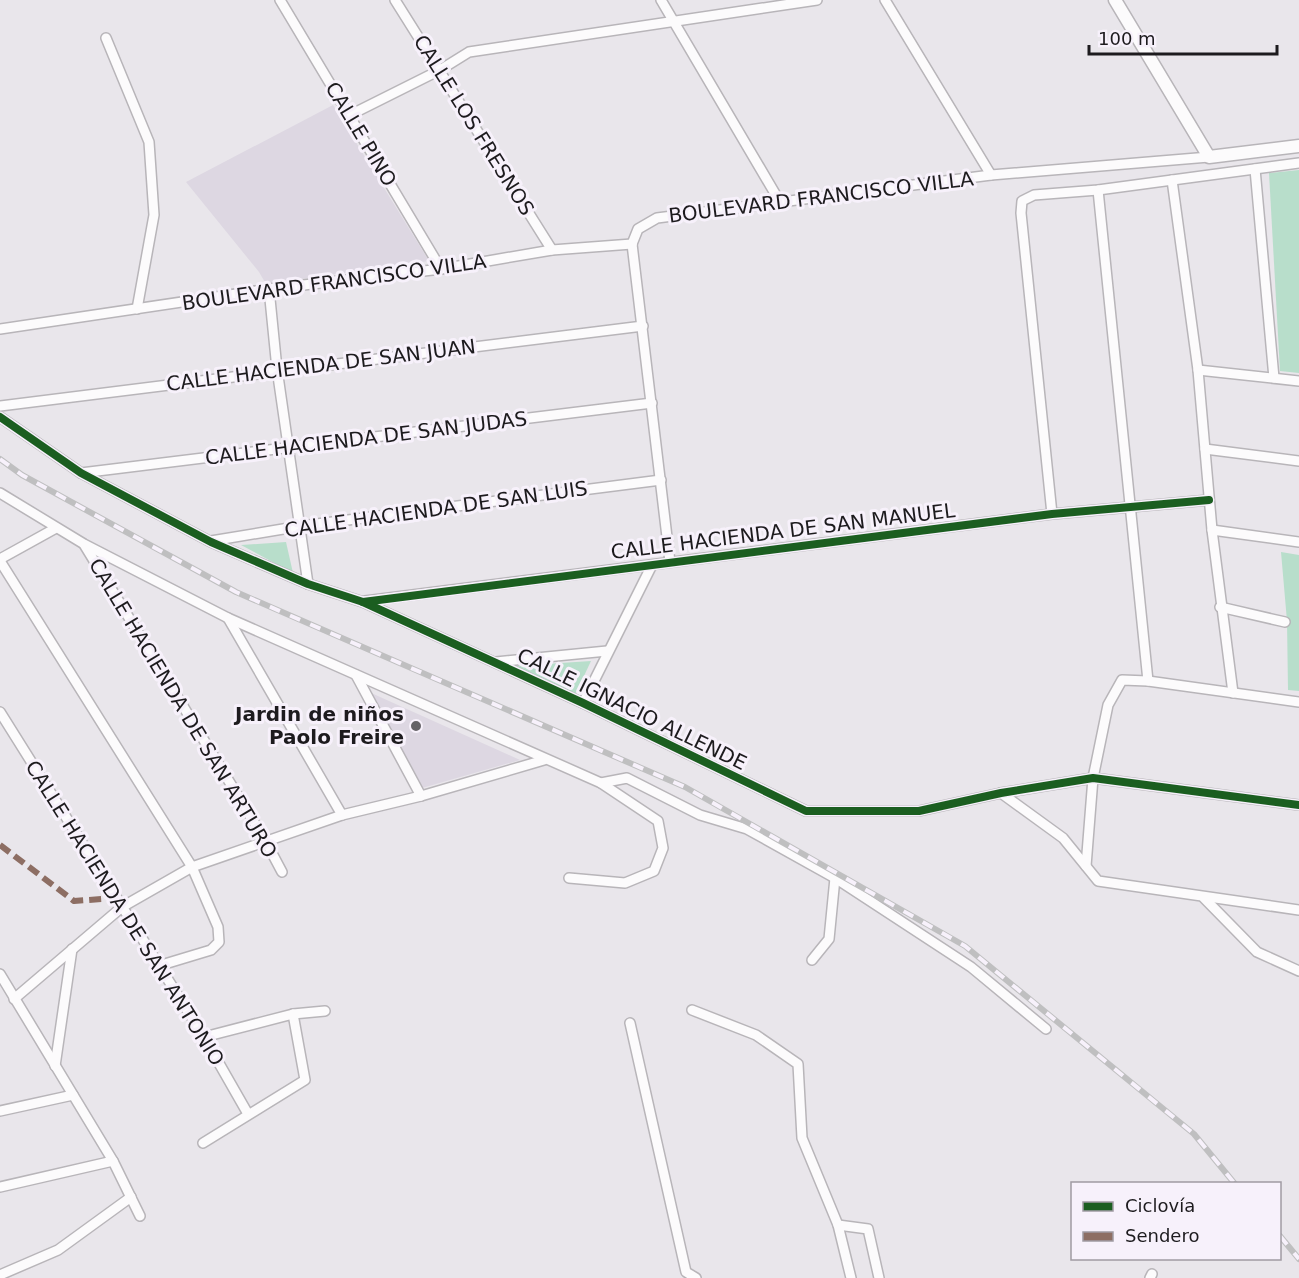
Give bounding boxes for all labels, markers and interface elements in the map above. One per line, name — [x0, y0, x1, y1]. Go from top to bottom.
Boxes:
scale bar — [1089, 18, 1276, 56]
text: 100 m — [1098, 28, 1156, 49]
street label: CALLE LOS FRESNOS — [409, 30, 539, 220]
street label: CALLE PINO — [320, 77, 402, 191]
street label: BOULEVARD FRANCISCO VILLA — [667, 166, 975, 228]
street label: BOULEVARD FRANCISCO VILLA — [180, 249, 488, 315]
street label: CALLE HACIENDA DE SAN JUAN — [165, 334, 477, 396]
street label: CALLE HACIENDA DE SAN JUDAS — [204, 406, 528, 470]
street label: CALLE HACIENDA DE SAN LUIS — [283, 476, 589, 542]
street label: CALLE HACIENDA DE SAN MANUEL — [610, 498, 957, 564]
street label: CALLE HACIENDA DE SAN ARTURO — [84, 554, 282, 862]
street label: CALLE IGNACIO ALLENDE — [513, 643, 751, 775]
place label: Jardin de niños Paolo Freire — [233, 702, 404, 749]
marker: Jardin de niños Paolo Freire — [409, 719, 423, 733]
street label: CALLE HACIENDA DE SAN ANTONIO — [21, 756, 229, 1070]
legend — [1071, 1182, 1281, 1260]
text: Ciclovía — [1125, 1195, 1195, 1216]
text: Sendero — [1125, 1225, 1199, 1246]

